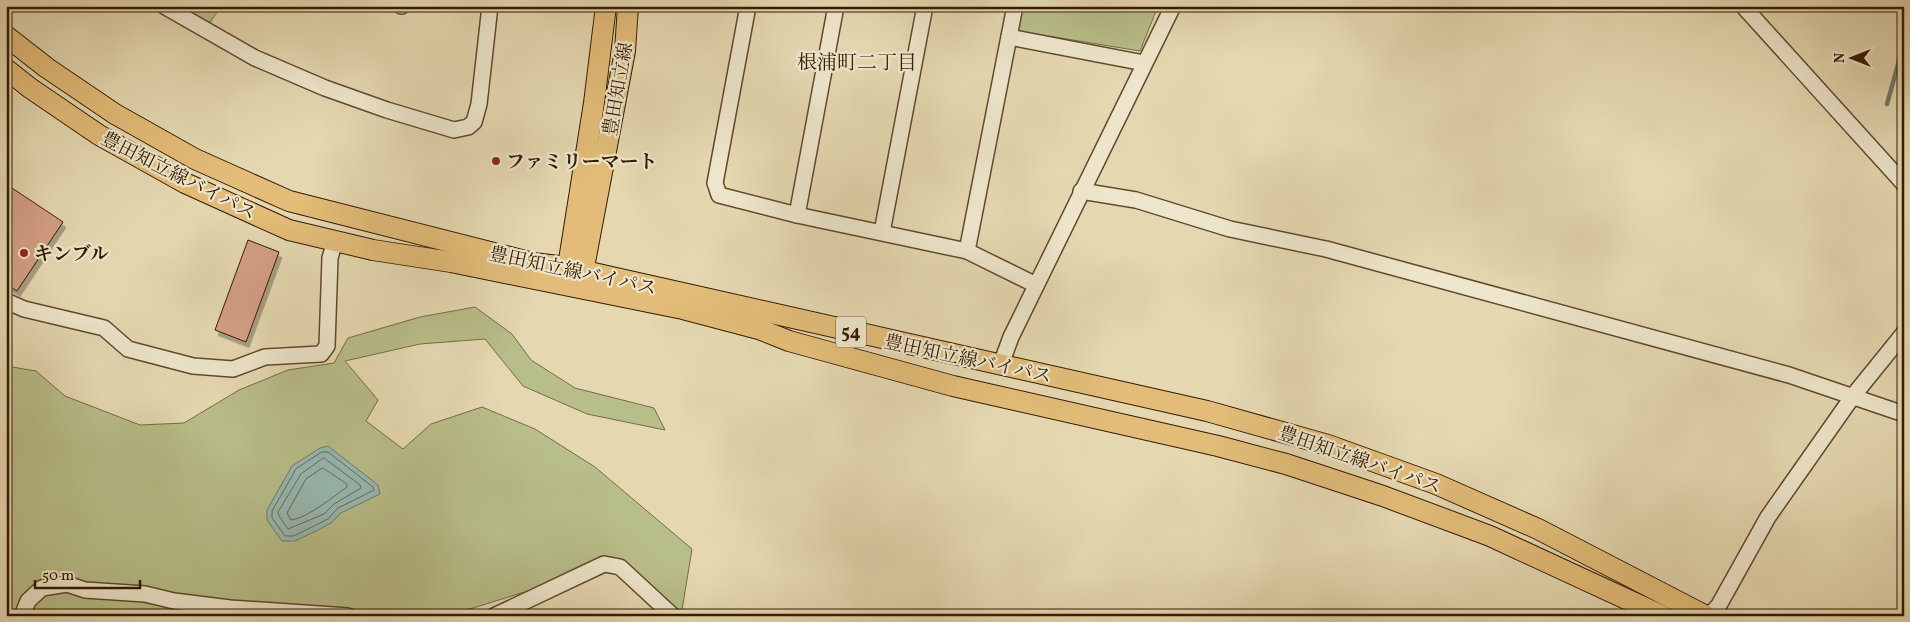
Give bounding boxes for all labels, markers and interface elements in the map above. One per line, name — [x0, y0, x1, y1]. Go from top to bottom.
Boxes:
north arrow — [1828, 32, 1878, 82]
street label: 豊田知立線 — [598, 40, 640, 138]
district label: 根浦町二丁目 — [797, 50, 917, 78]
text: N — [1831, 53, 1850, 63]
street label: 豊田知立線バイパス — [96, 126, 260, 227]
place label: ファミリーマート — [506, 150, 658, 176]
marker: ファミリーマート — [490, 155, 502, 167]
place label: キンブル — [34, 242, 109, 268]
street label: 豊田知立線バイパス — [486, 242, 659, 302]
marker: キンブル — [18, 247, 30, 259]
road number: 54 — [836, 316, 866, 348]
street label: 豊田知立線バイパス — [881, 330, 1054, 390]
street label: 豊田知立線バイパス — [1274, 421, 1444, 501]
scale bar — [35, 557, 140, 589]
text: 50 m — [42, 566, 74, 587]

